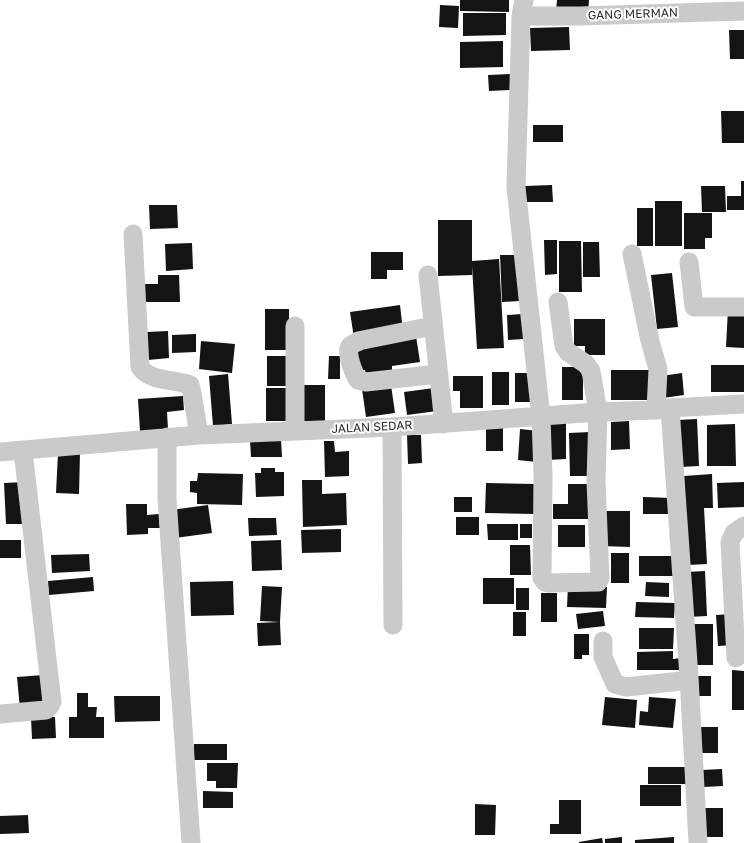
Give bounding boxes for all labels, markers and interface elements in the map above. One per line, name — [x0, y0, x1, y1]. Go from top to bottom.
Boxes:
street label: GANG MERMAN — [588, 4, 678, 23]
street label: JALAN SEDAR — [331, 417, 413, 436]

